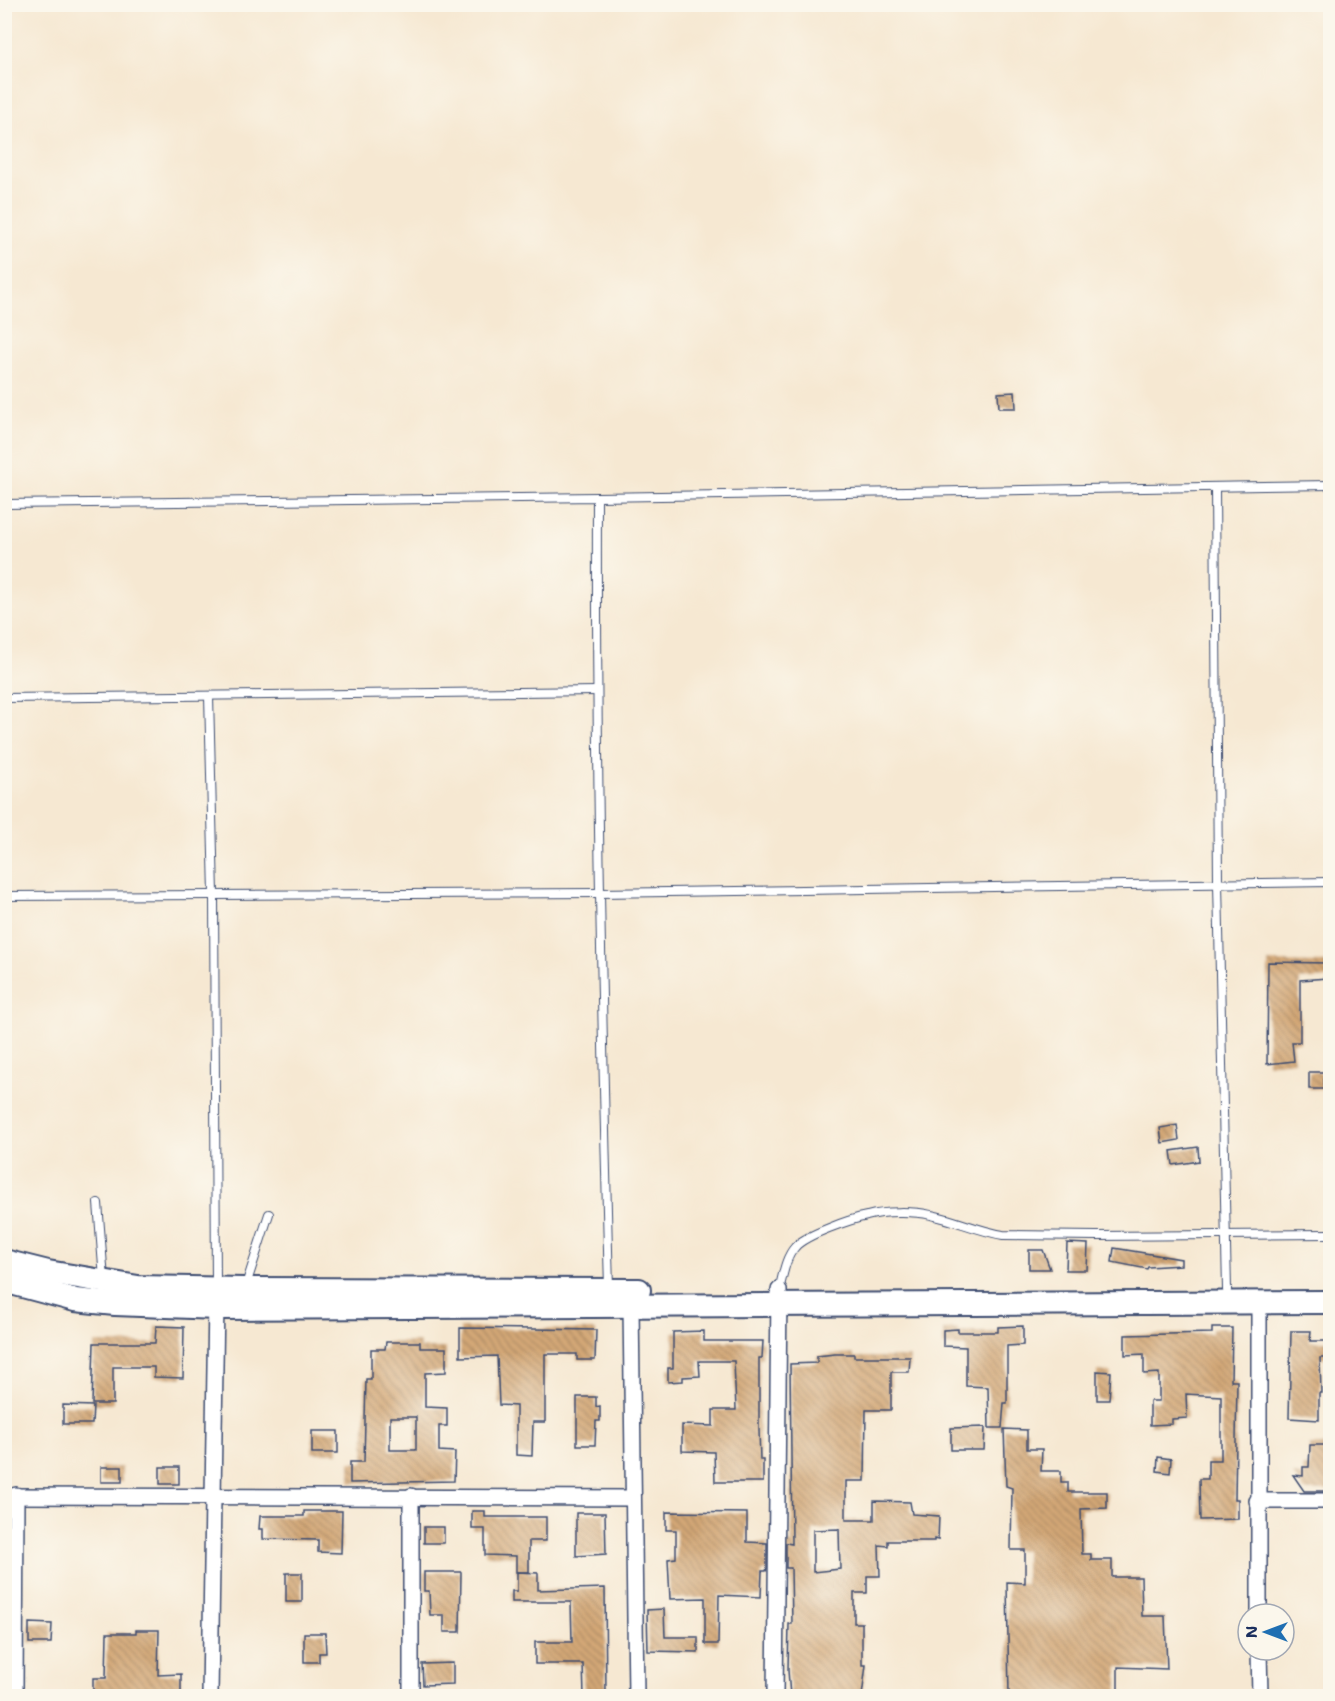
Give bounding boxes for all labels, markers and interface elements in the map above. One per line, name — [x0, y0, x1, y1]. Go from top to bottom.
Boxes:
north arrow — [1236, 1602, 1296, 1662]
text: N — [1241, 1626, 1262, 1638]

